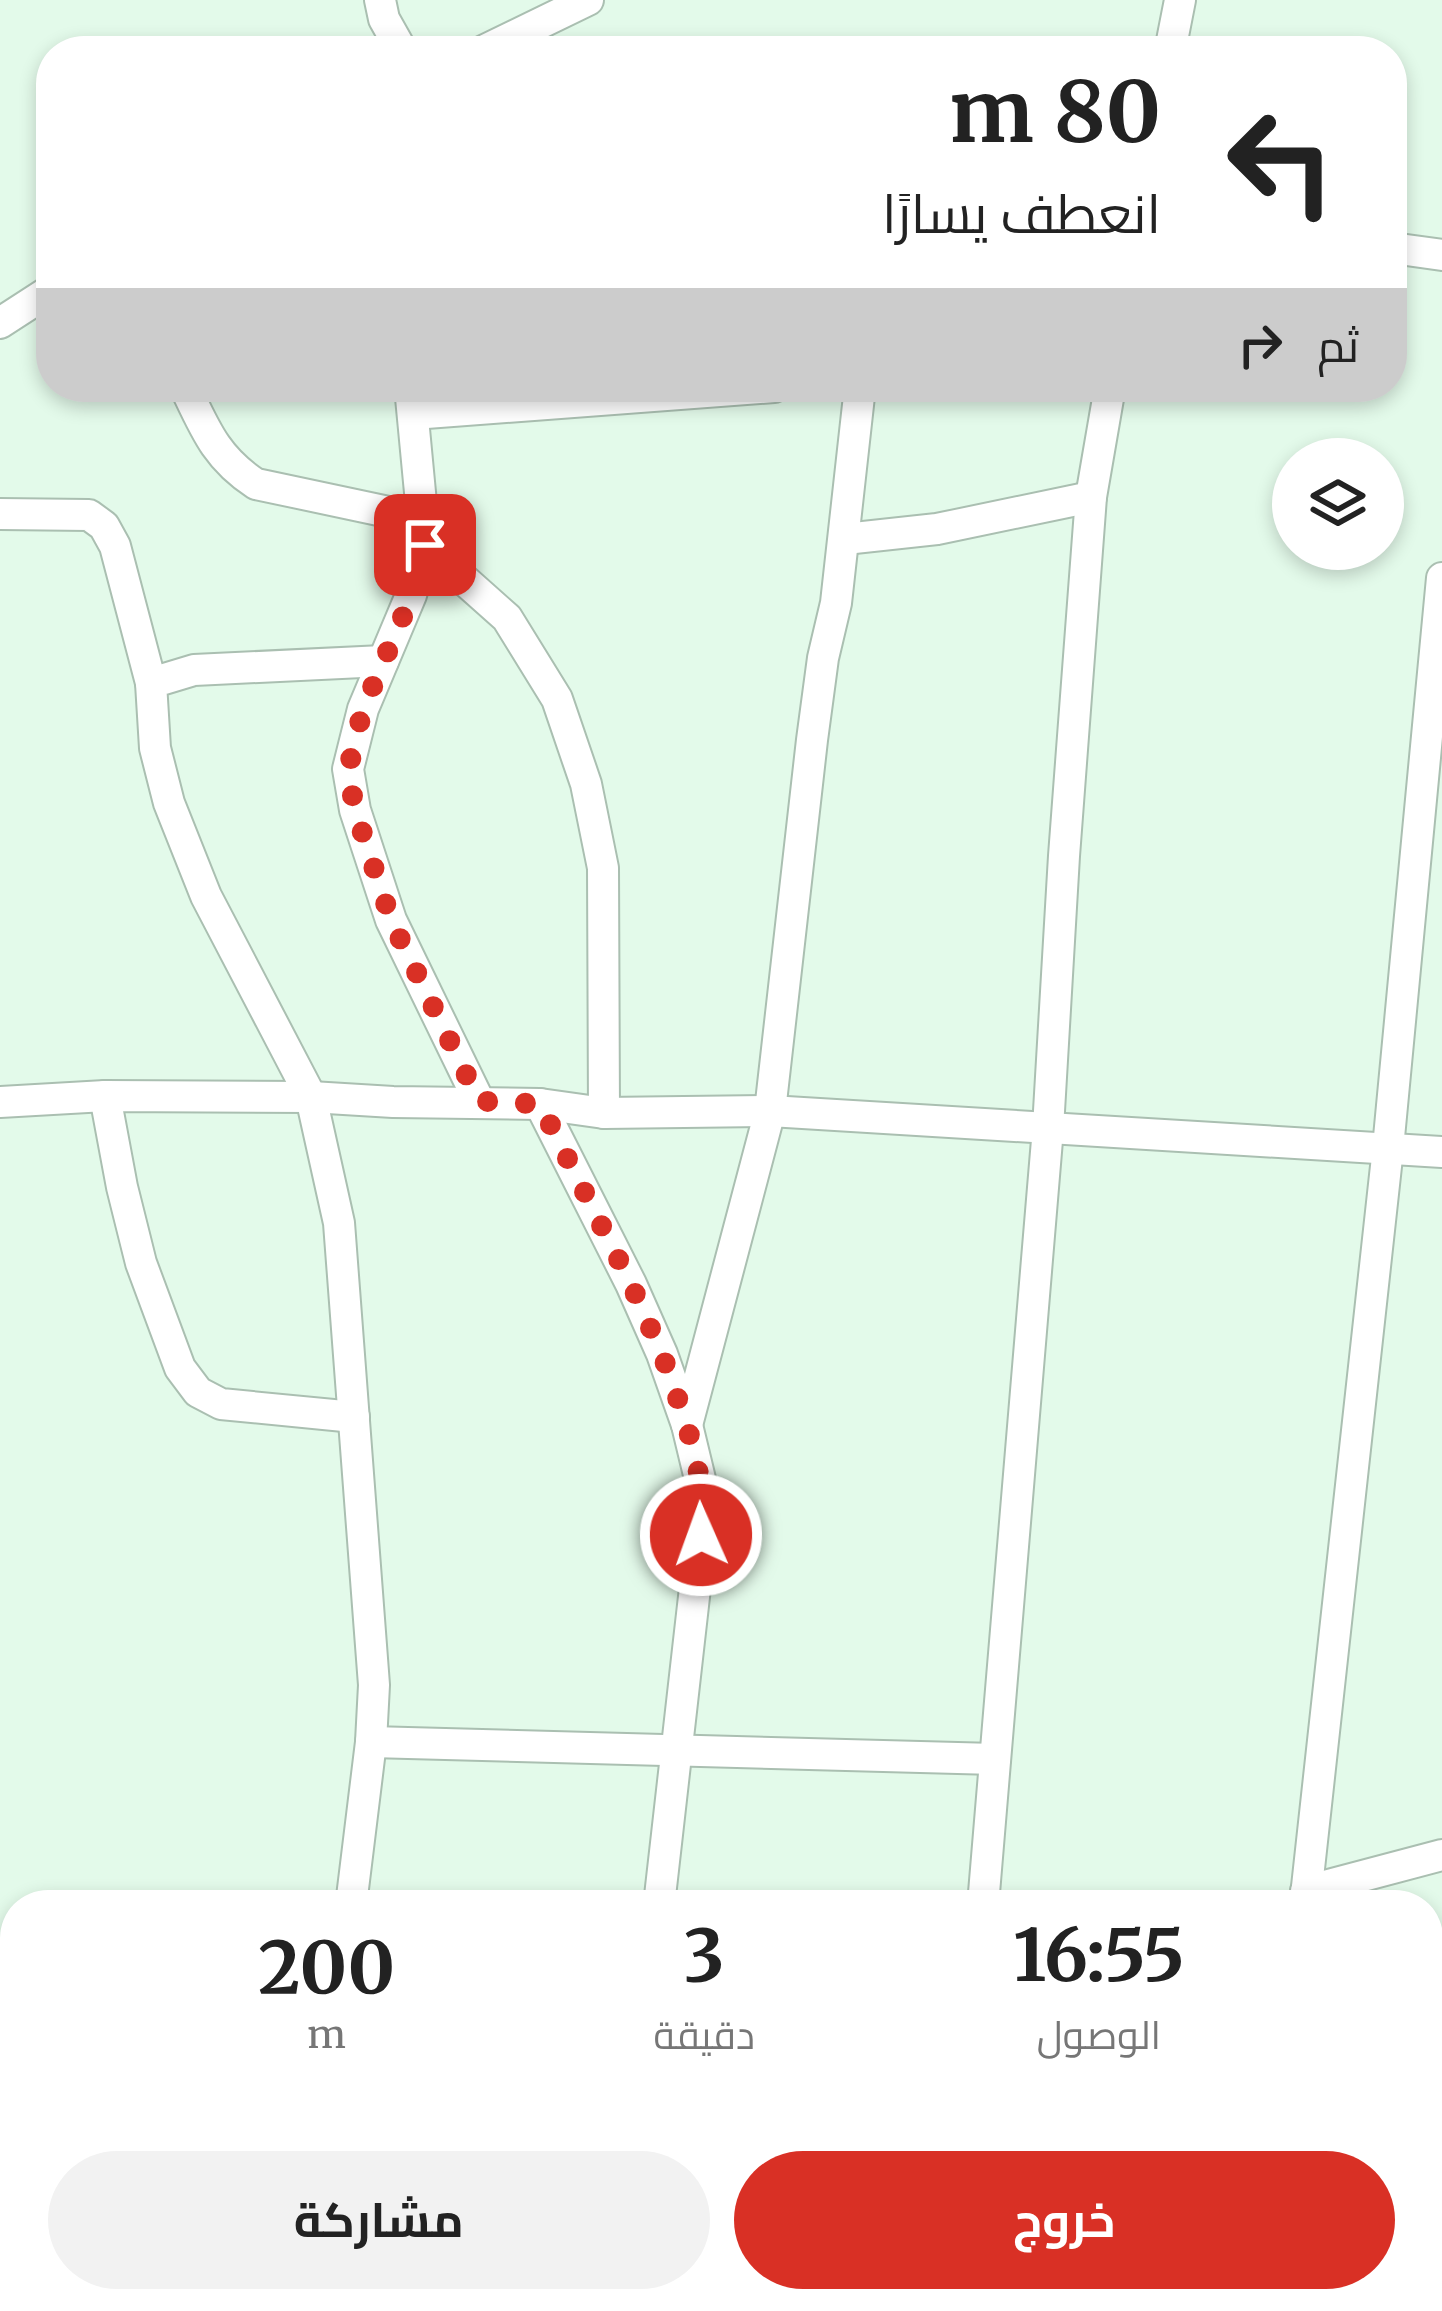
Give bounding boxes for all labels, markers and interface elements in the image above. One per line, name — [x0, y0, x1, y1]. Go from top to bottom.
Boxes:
text: 80 m — [949, 59, 1161, 165]
icon: left — [1203, 84, 1359, 240]
text: انعطف يسارًا — [882, 180, 1161, 248]
icon: right — [1227, 312, 1293, 378]
text: ثم — [1317, 318, 1359, 374]
map controls — [1272, 438, 1404, 570]
button: layers — [1272, 438, 1404, 570]
pin — [374, 494, 476, 596]
icon: arrive — [392, 512, 458, 578]
position arrow — [638, 1472, 764, 1598]
text: 3 — [684, 1910, 725, 2001]
text: 16:55 — [1013, 1910, 1185, 2001]
text: 200 — [258, 1922, 395, 2013]
text: m — [307, 2010, 346, 2059]
text: دقيقة — [653, 2011, 755, 2060]
text: الوصول — [1037, 2011, 1161, 2060]
button: مشاركة — [48, 2151, 710, 2289]
button: خروج — [734, 2151, 1395, 2289]

